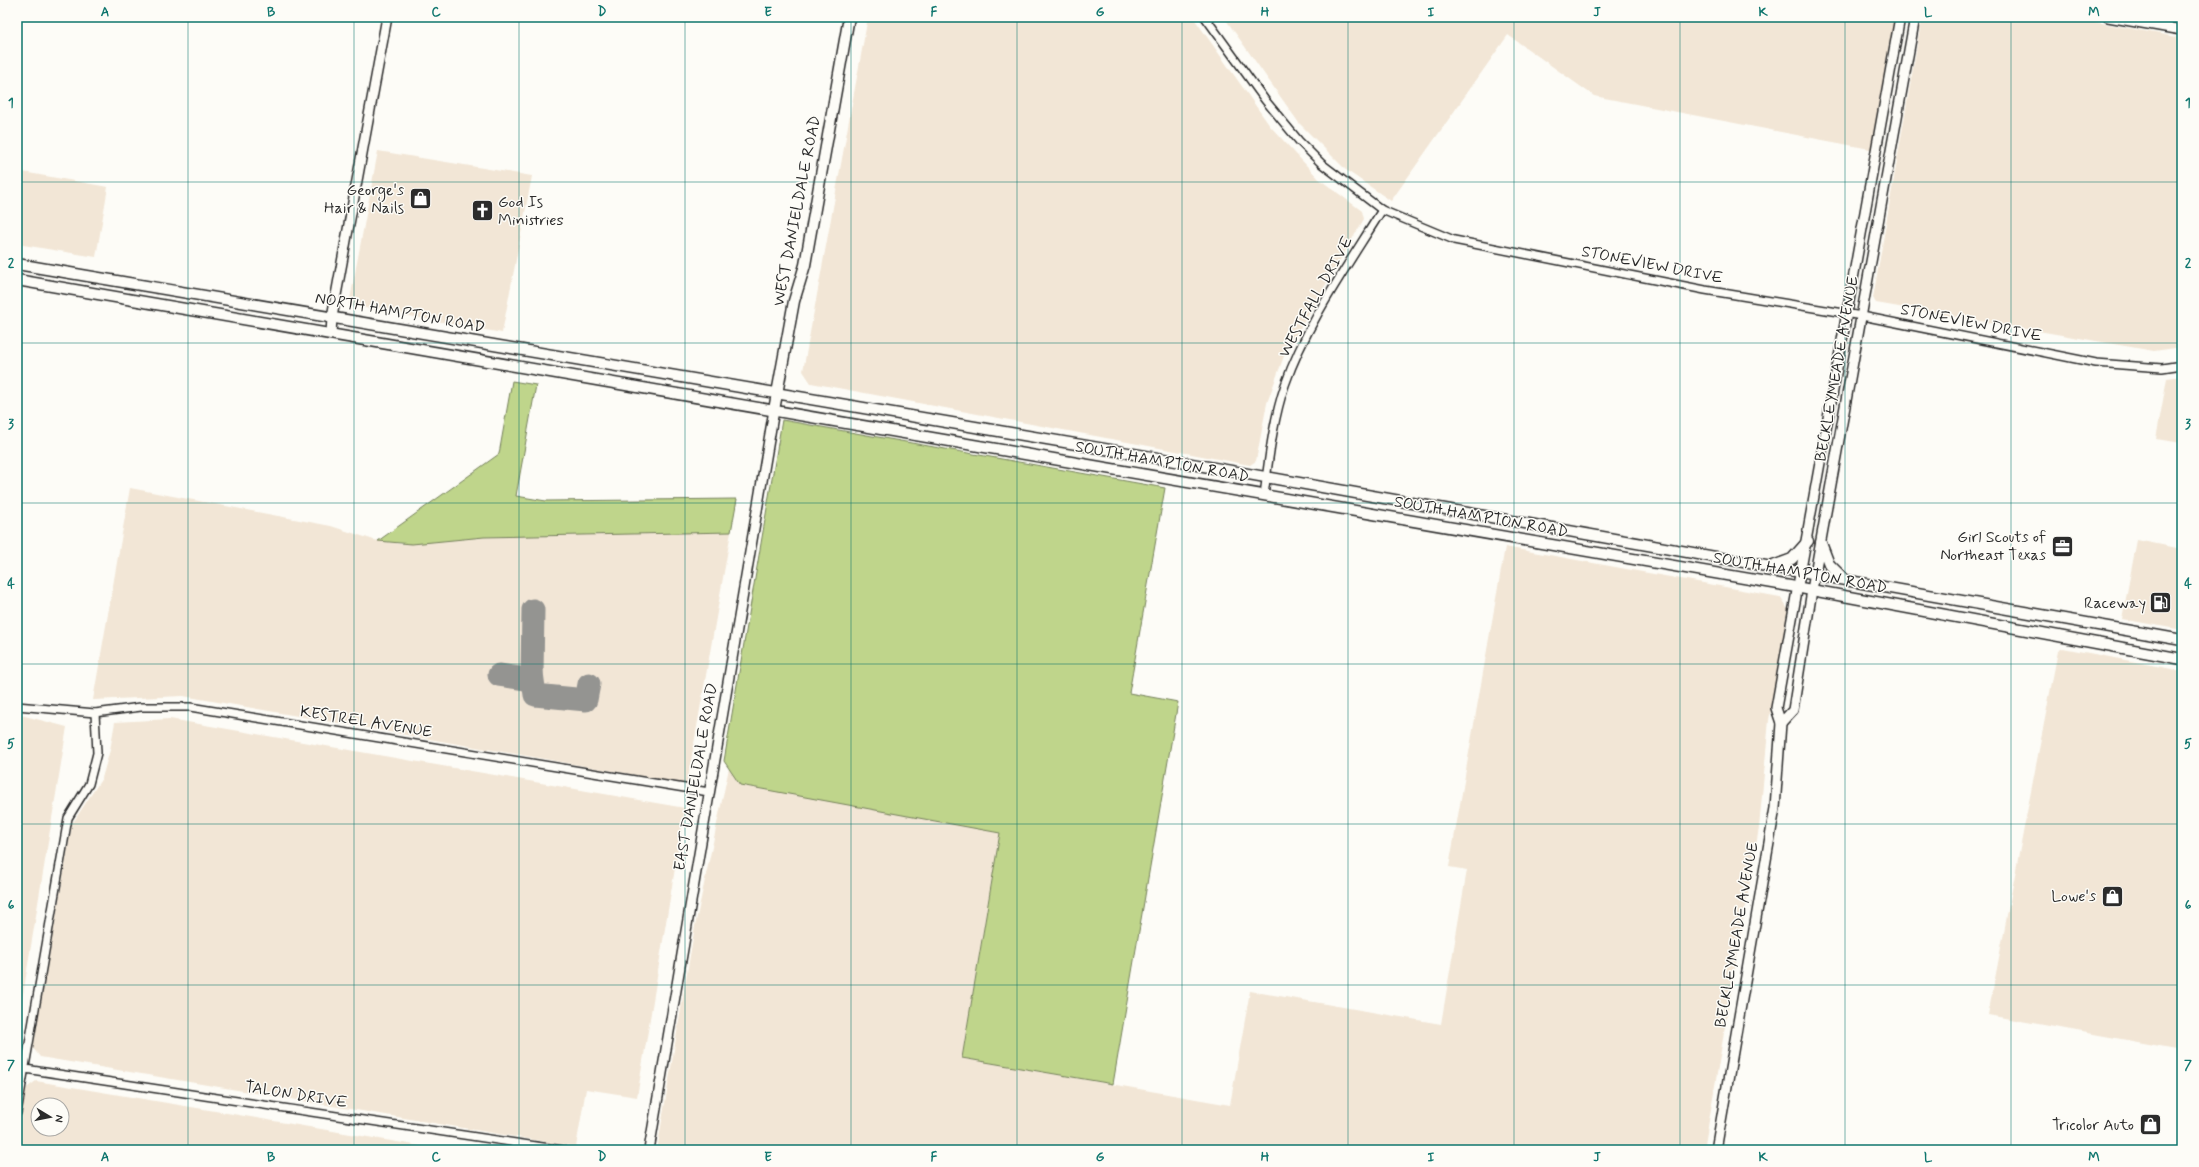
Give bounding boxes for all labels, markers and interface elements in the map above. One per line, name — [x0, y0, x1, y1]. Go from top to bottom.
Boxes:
text: A — [101, 4, 109, 21]
text: B — [267, 4, 276, 21]
text: C — [431, 4, 441, 21]
text: D — [598, 4, 607, 21]
text: E — [764, 4, 772, 21]
text: F — [931, 4, 938, 21]
text: G — [1096, 4, 1105, 21]
text: H — [1261, 4, 1270, 21]
text: I — [1428, 4, 1435, 21]
text: J — [1593, 4, 1601, 21]
text: K — [1758, 4, 1768, 21]
text: L — [1924, 4, 1933, 21]
text: M — [2088, 4, 2100, 21]
text: 1 — [8, 95, 14, 112]
text: 1 — [2185, 95, 2191, 112]
street label: WEST DANIELDALE ROAD — [768, 114, 826, 308]
place label: George's Hair & Nails — [324, 180, 404, 219]
shop icon: George's Hair & Nails — [407, 186, 433, 212]
place label: God Is Ministries — [498, 192, 564, 231]
church icon: God Is Ministries — [469, 198, 495, 224]
street label: WESTFALL DRIVE — [1274, 233, 1358, 361]
street label: STONEVIEW DRIVE — [1580, 241, 1724, 289]
text: 2 — [8, 255, 15, 272]
text: 2 — [2185, 255, 2192, 272]
street label: BECKLEYMEADE AVENUE — [1810, 275, 1864, 463]
street label: NORTH HAMPTON ROAD — [313, 288, 487, 338]
street label: STONEVIEW DRIVE — [1899, 299, 2043, 347]
text: 3 — [8, 416, 14, 433]
text: 3 — [2185, 416, 2191, 433]
street label: SOUTH HAMPTON ROAD — [1073, 436, 1251, 488]
street label: SOUTH HAMPTON ROAD — [1392, 491, 1570, 543]
place label: Girl Scouts of Northeast Texas — [1940, 527, 2046, 566]
office icon: Girl Scouts of Northeast Texas — [2049, 533, 2075, 559]
street label: SOUTH HAMPTON ROAD — [1711, 547, 1889, 599]
text: 4 — [7, 576, 15, 593]
text: 4 — [2184, 576, 2192, 593]
fuel station icon: Raceway — [2148, 590, 2174, 616]
place label: Raceway — [2084, 593, 2146, 614]
street label: EAST DANIELDALE ROAD — [669, 682, 723, 872]
street label: KESTREL AVENUE — [298, 701, 434, 743]
text: 5 — [7, 736, 15, 753]
text: 5 — [2184, 736, 2192, 753]
street label: BECKLEYMEADE AVENUE — [1710, 841, 1764, 1029]
shop icon: Lowe's — [2099, 883, 2125, 909]
place label: Lowe's — [2051, 886, 2096, 907]
text: 6 — [8, 897, 15, 914]
text: 6 — [2185, 897, 2192, 914]
text: 7 — [7, 1057, 15, 1074]
text: 7 — [2184, 1057, 2192, 1074]
street label: TALON DRIVE — [243, 1077, 349, 1113]
north arrow — [30, 1097, 70, 1137]
shop icon: Tricolor Auto — [2137, 1112, 2163, 1138]
text: N — [51, 1114, 66, 1123]
place label: Tricolor Auto — [2052, 1115, 2134, 1136]
text: A — [101, 1149, 109, 1166]
text: B — [267, 1149, 276, 1166]
text: C — [431, 1149, 441, 1166]
text: D — [598, 1149, 607, 1166]
text: E — [764, 1149, 772, 1166]
text: F — [931, 1149, 938, 1166]
text: G — [1096, 1149, 1105, 1166]
text: H — [1261, 1149, 1270, 1166]
text: I — [1428, 1149, 1435, 1166]
text: J — [1593, 1149, 1601, 1166]
text: K — [1758, 1149, 1768, 1166]
text: L — [1924, 1149, 1933, 1166]
text: M — [2088, 1149, 2100, 1166]

